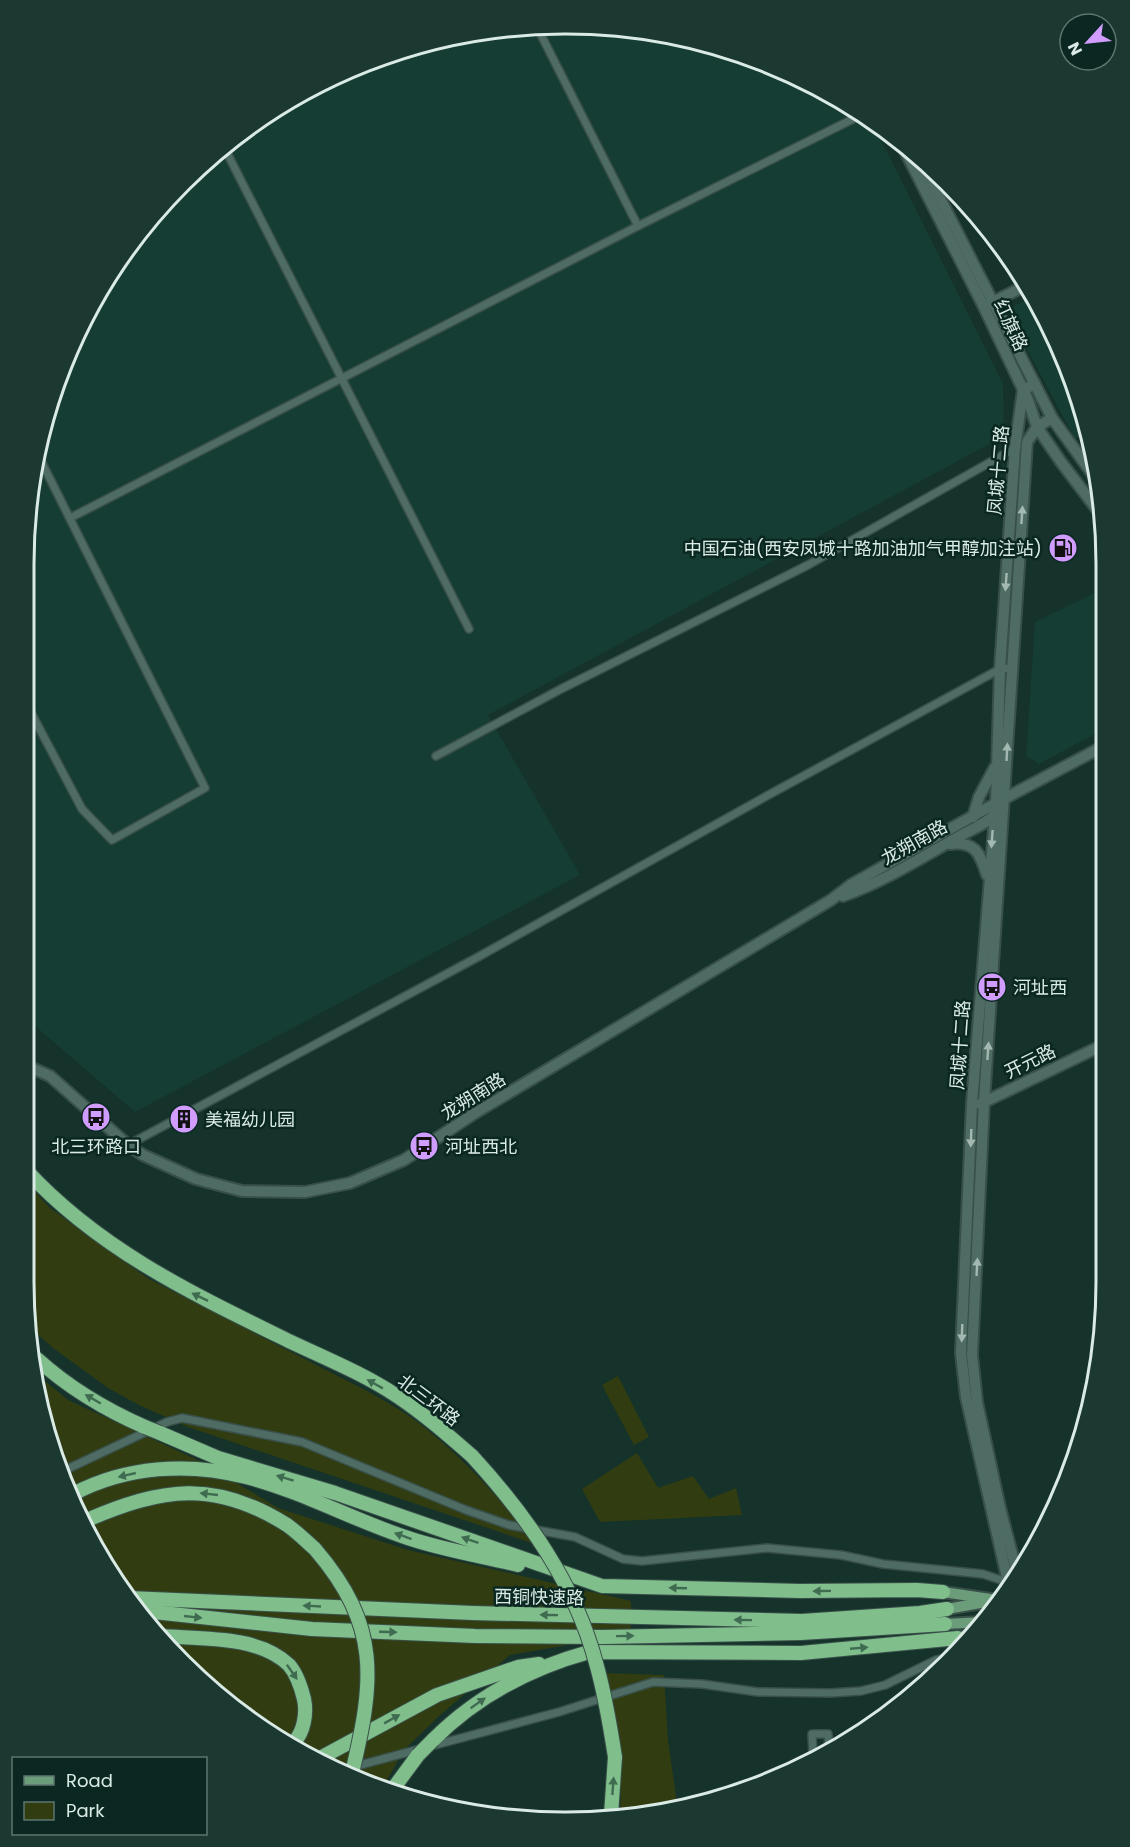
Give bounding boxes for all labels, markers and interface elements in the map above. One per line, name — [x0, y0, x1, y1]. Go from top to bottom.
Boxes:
north arrow — [1058, 12, 1118, 72]
text: N — [1062, 38, 1088, 59]
street label: 红旗路 — [988, 295, 1034, 355]
street label: 凤城十二路 — [982, 424, 1014, 516]
one-way arrow — [1017, 506, 1027, 525]
fuel station icon: 中国石油(西安凤城十路加油加气甲醇加注站) — [1047, 532, 1079, 564]
place label: 中国石油(西安凤城十路加油加气甲醇加注站) — [684, 536, 1042, 561]
one-way arrow — [1001, 572, 1010, 591]
one-way arrow — [1003, 742, 1012, 761]
street label: 龙朔南路 — [876, 814, 952, 870]
one-way arrow — [988, 830, 997, 849]
bus stop icon: 河址西 — [976, 971, 1008, 1003]
place label: 河址西 — [1013, 975, 1067, 1000]
street label: 凤城十二路 — [944, 999, 976, 1091]
street label: 开元路 — [1000, 1038, 1060, 1084]
one-way arrow — [983, 1042, 992, 1061]
street label: 龙朔南路 — [436, 1066, 510, 1126]
bus stop icon: 北三环路口 — [80, 1101, 112, 1133]
building icon: 美福幼儿园 — [168, 1103, 200, 1135]
place label: 美福幼儿园 — [205, 1107, 295, 1132]
one-way arrow — [966, 1129, 975, 1148]
bus stop icon: 河址西北 — [408, 1130, 440, 1162]
place label: 北三环路口 — [51, 1134, 141, 1159]
place label: 河址西北 — [445, 1134, 517, 1159]
one-way arrow — [972, 1258, 981, 1277]
one-way arrow — [192, 1293, 209, 1302]
one-way arrow — [958, 1324, 967, 1343]
street label: 北三环路 — [393, 1368, 465, 1432]
one-way arrow — [366, 1379, 383, 1389]
one-way arrow — [85, 1394, 101, 1405]
one-way arrow — [118, 1470, 136, 1480]
one-way arrow — [276, 1473, 294, 1482]
one-way arrow — [199, 1489, 218, 1499]
one-way arrow — [393, 1530, 411, 1540]
one-way arrow — [461, 1535, 479, 1544]
one-way arrow — [669, 1583, 688, 1592]
street label: 西铜快速路 — [494, 1584, 584, 1610]
one-way arrow — [812, 1586, 831, 1596]
one-way arrow — [302, 1602, 321, 1611]
one-way arrow — [539, 1610, 558, 1620]
one-way arrow — [184, 1612, 203, 1621]
one-way arrow — [734, 1615, 753, 1625]
one-way arrow — [378, 1628, 397, 1637]
one-way arrow — [615, 1631, 634, 1641]
one-way arrow — [849, 1643, 868, 1653]
one-way arrow — [287, 1664, 298, 1681]
one-way arrow — [470, 1698, 486, 1709]
one-way arrow — [383, 1715, 400, 1725]
legend — [12, 1757, 207, 1835]
text: Road — [66, 1768, 113, 1793]
one-way arrow — [608, 1777, 617, 1796]
text: Park — [66, 1798, 105, 1823]

